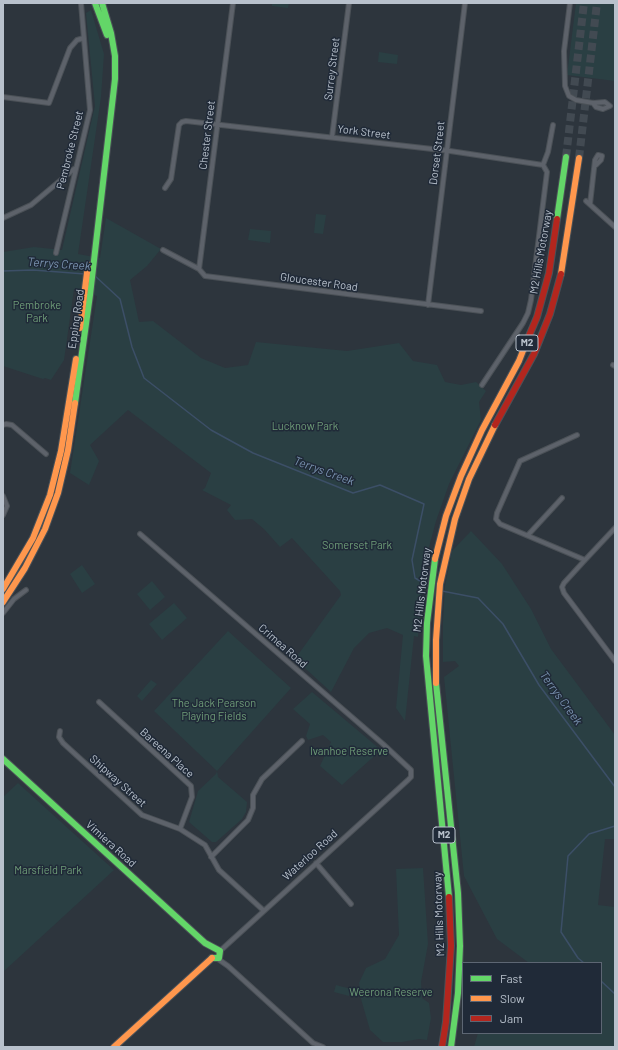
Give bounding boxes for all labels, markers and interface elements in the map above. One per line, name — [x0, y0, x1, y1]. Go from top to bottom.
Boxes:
street label: Surrey Street — [322, 37, 342, 101]
street label: Chester Street — [196, 100, 218, 170]
street label: Pembroke Street — [54, 109, 86, 191]
street label: Dorset Street — [427, 120, 447, 186]
street label: York Street — [337, 122, 391, 142]
street label: M2 Hills Motorway — [527, 209, 555, 295]
water label: Terrys Creek — [27, 255, 91, 273]
street label: Gloucester Road — [279, 270, 359, 294]
street label: Epping Road — [65, 288, 87, 350]
park label: Pembroke Park — [13, 298, 61, 324]
road number: M2 — [516, 335, 538, 351]
park label: Lucknow Park — [272, 419, 338, 433]
water label: Terrys Creek — [292, 453, 356, 489]
park label: Somerset Park — [322, 538, 392, 552]
street label: M2 Hills Motorway — [410, 547, 434, 633]
street label: Crimea Road — [256, 621, 310, 671]
water label: Terrys Creek — [537, 668, 585, 728]
park label: The Jack Pearson Playing Fields — [172, 696, 256, 722]
street label: Bareena Place — [137, 725, 197, 781]
park label: Ivanhoe Reserve — [310, 744, 388, 758]
street label: Shipway Street — [87, 752, 149, 810]
street label: Vimiera Road — [83, 818, 139, 870]
street label: Waterloo Road — [280, 827, 340, 883]
road number: M2 — [433, 827, 455, 843]
park label: Marsfield Park — [14, 863, 82, 877]
street label: M2 Hills Motorway — [431, 871, 447, 957]
legend — [462, 962, 602, 1034]
text: Fast — [500, 971, 523, 985]
park label: Weerona Reserve — [349, 985, 433, 999]
text: Slow — [500, 991, 525, 1005]
text: Jam — [500, 1011, 523, 1025]

